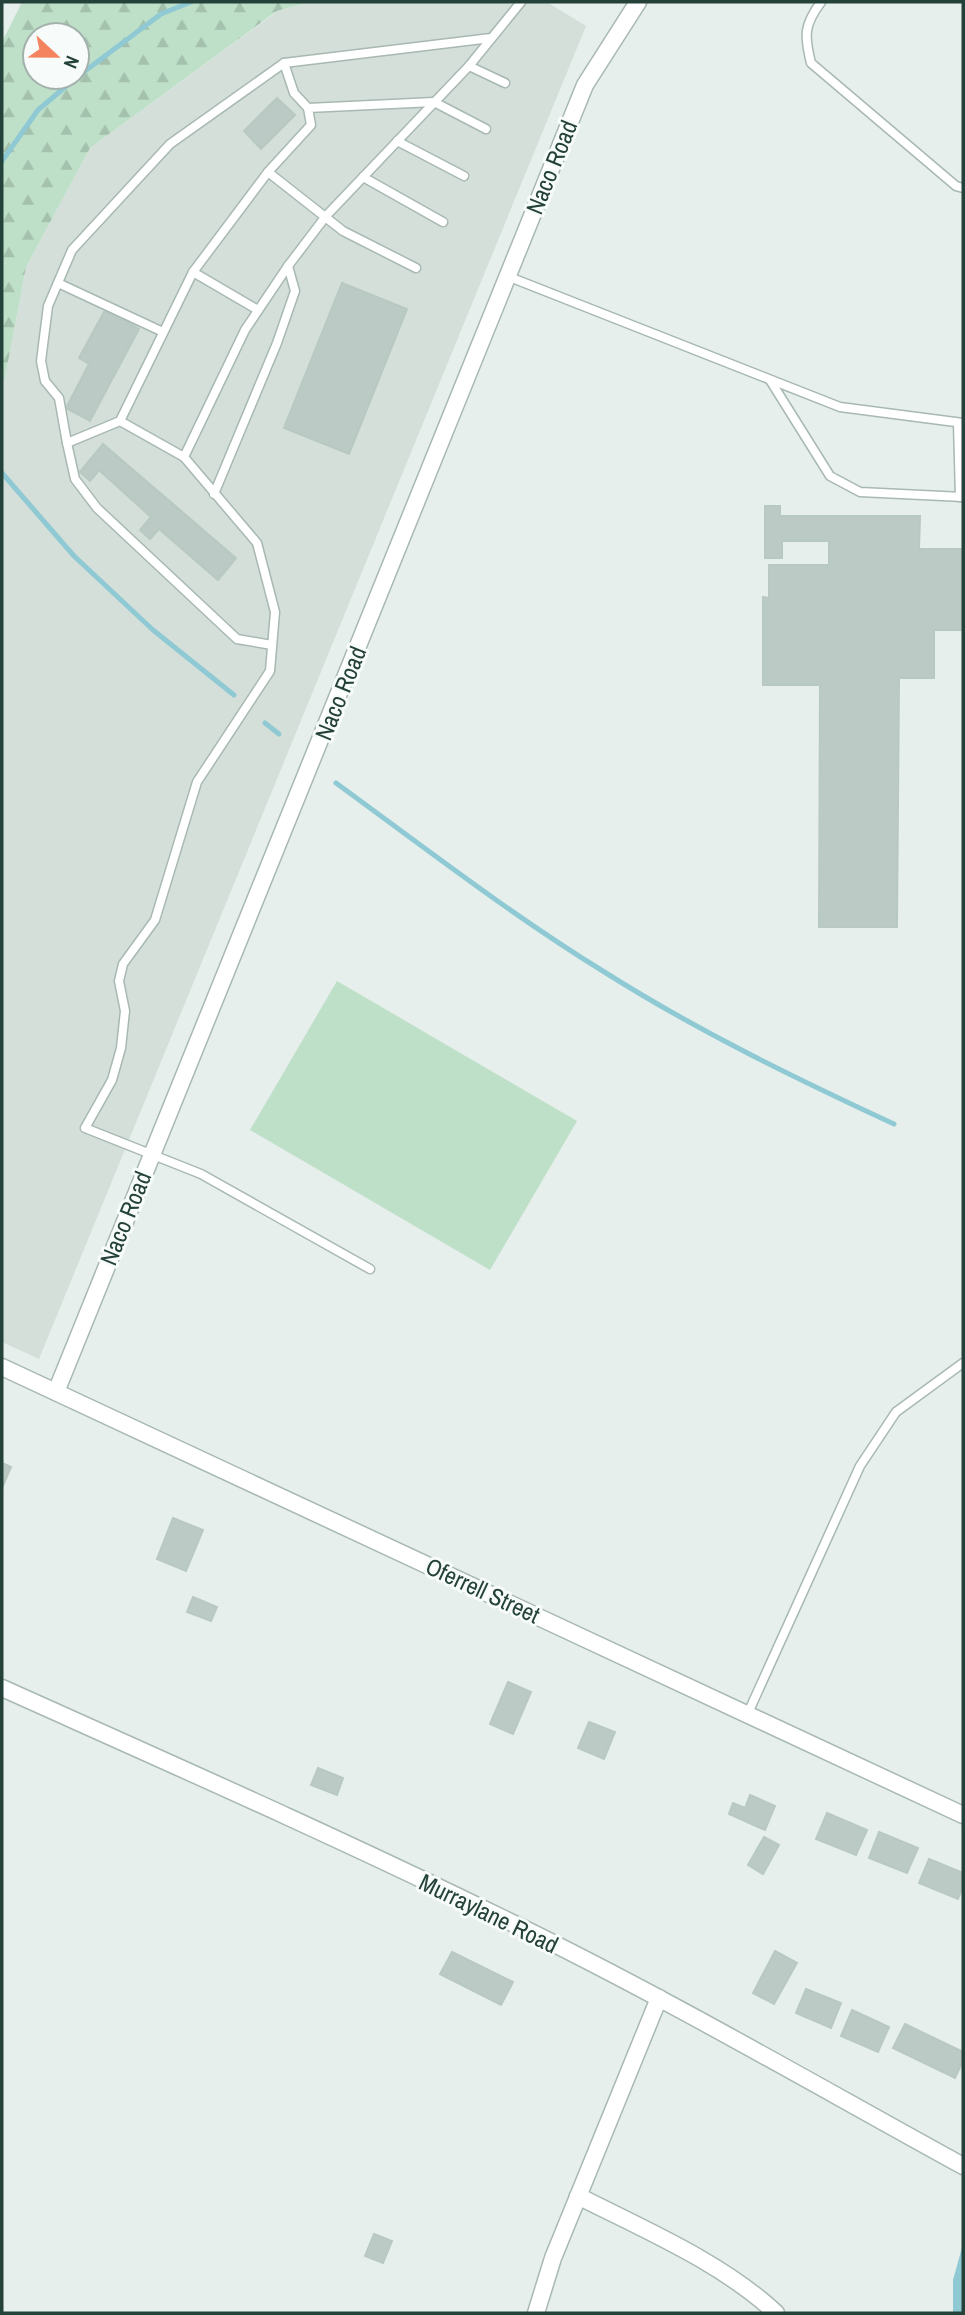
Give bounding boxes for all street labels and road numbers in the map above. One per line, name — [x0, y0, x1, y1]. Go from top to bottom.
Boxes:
street label: Naco Road — [518, 115, 584, 219]
street label: Naco Road — [307, 641, 373, 745]
street label: Naco Road — [92, 1166, 158, 1270]
street label: Oferrell Street — [421, 1550, 546, 1631]
street label: Murraylane Road — [414, 1866, 564, 1960]

